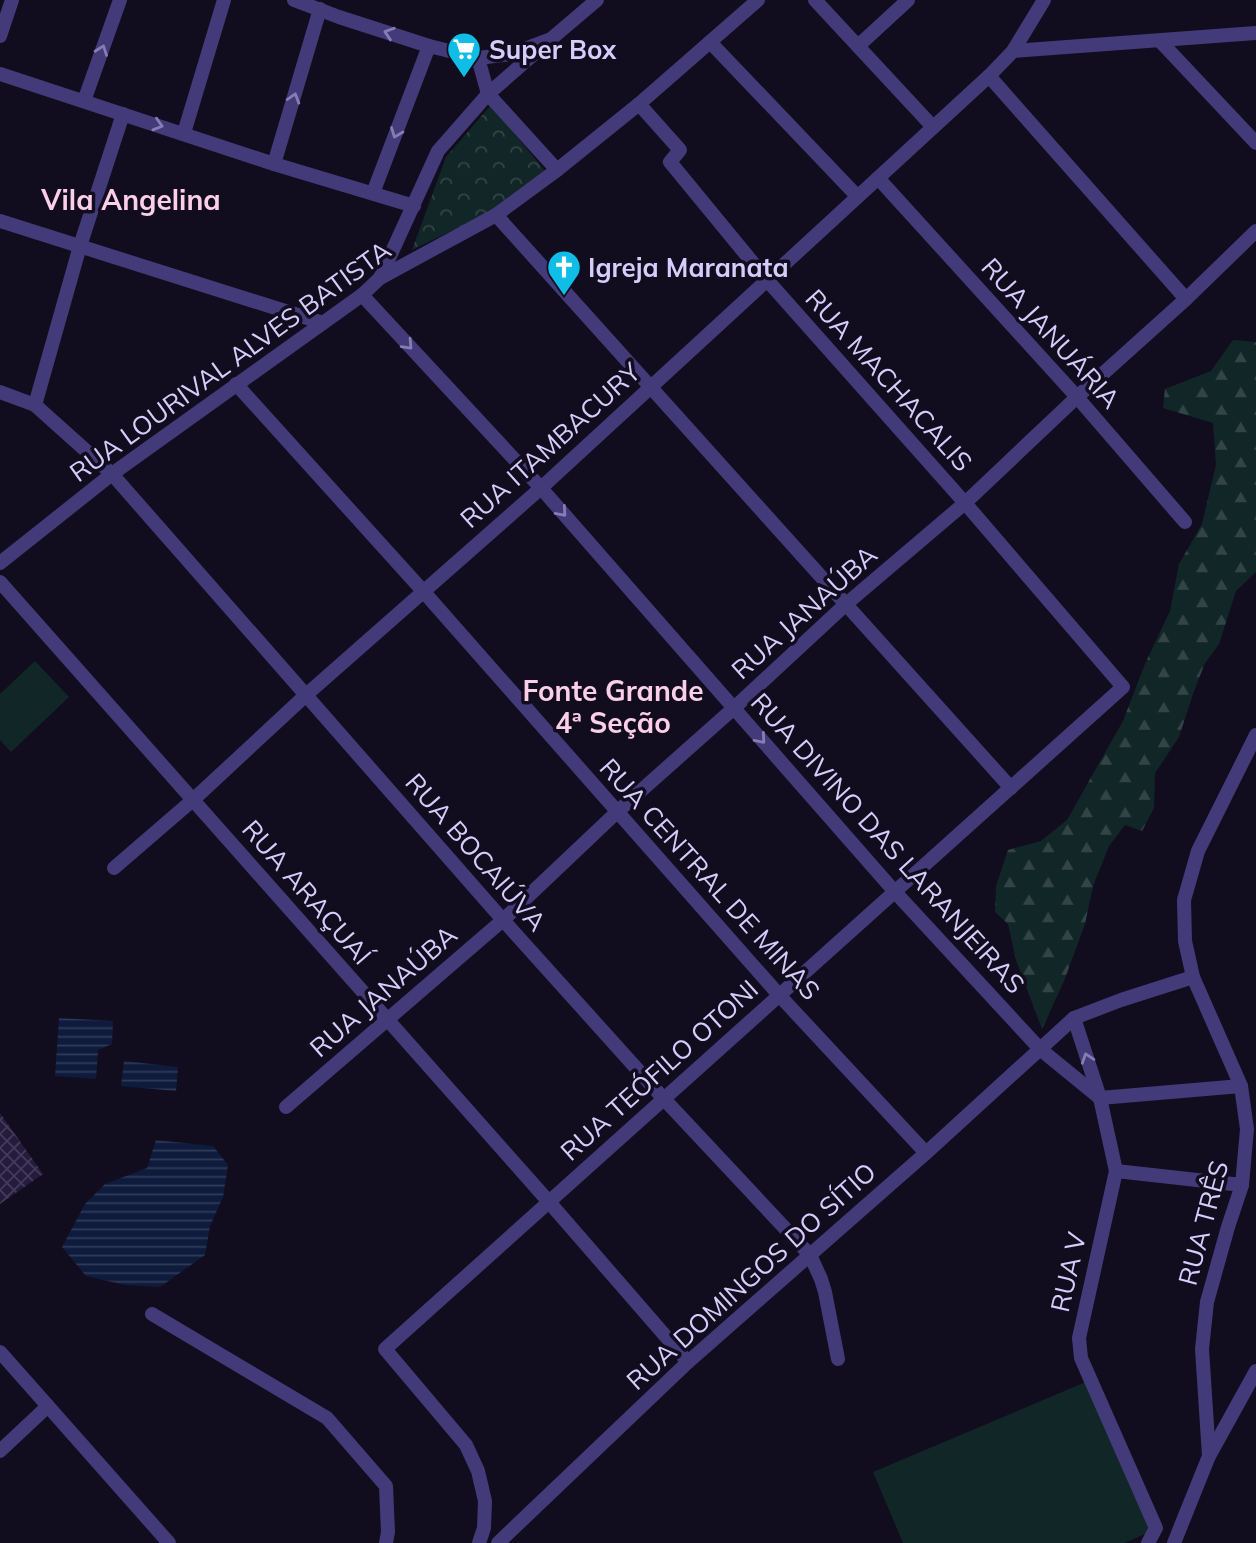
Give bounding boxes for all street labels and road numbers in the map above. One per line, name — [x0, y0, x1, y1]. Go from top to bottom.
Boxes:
street label: RUA LOURIVAL ALVES BATISTA — [63, 233, 397, 489]
street label: RUA JANUÁRIA — [975, 251, 1127, 415]
street label: RUA MACHACALIS — [798, 282, 980, 478]
street label: RUA ITAMBACURY — [453, 355, 648, 535]
street label: RUA JANAÚBA — [724, 538, 884, 686]
street label: RUA DIVINO DAS LARANJEIRAS — [744, 686, 1032, 1000]
street label: RUA CENTRAL DE MINAS — [593, 751, 827, 1007]
street label: RUA BOCAIÚVA — [398, 766, 554, 938]
street label: RUA ARAÇUAÍ — [235, 813, 380, 972]
street label: RUA JANAÚBA — [303, 918, 463, 1064]
street label: RUA TEÓFILO OTONI — [553, 972, 765, 1168]
street label: RUA DOMINGOS DO SÍTIO — [619, 1155, 883, 1397]
street label: RUA TRÊS — [1171, 1157, 1235, 1289]
street label: RUA V — [1043, 1228, 1093, 1315]

